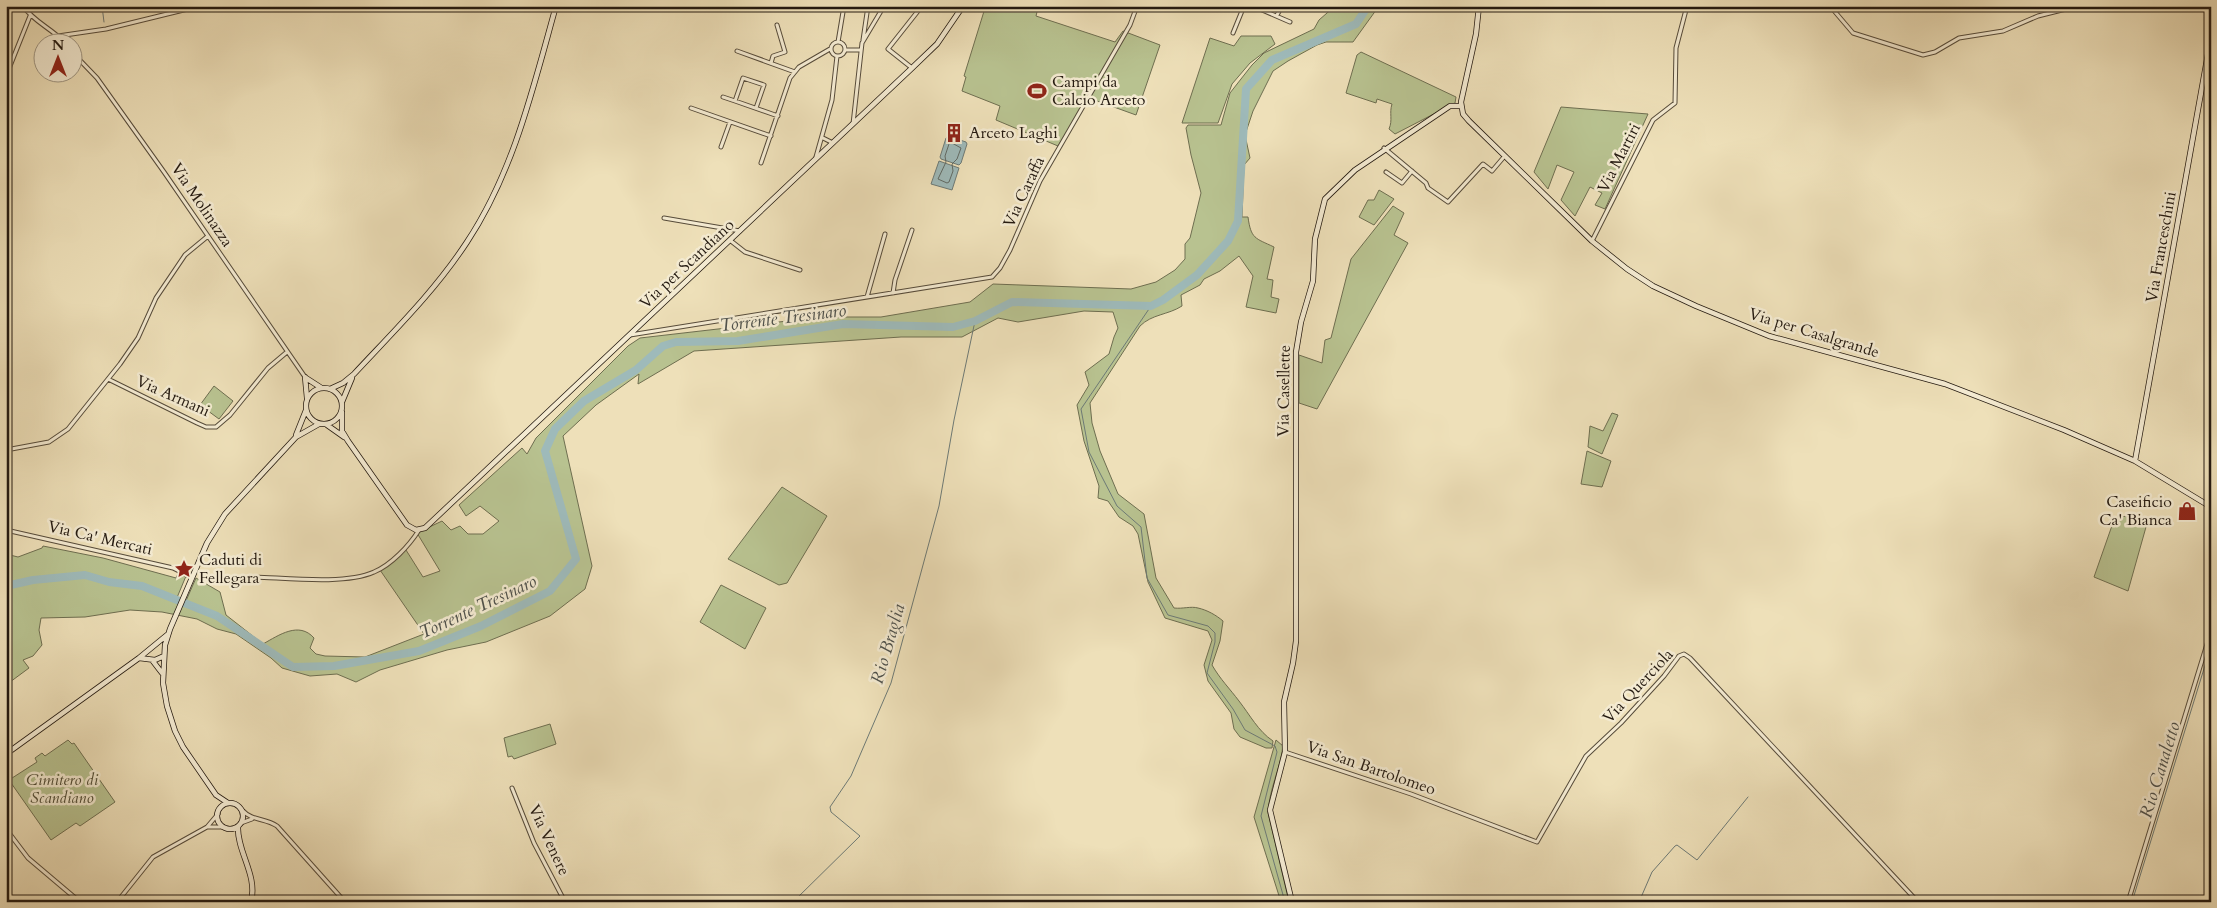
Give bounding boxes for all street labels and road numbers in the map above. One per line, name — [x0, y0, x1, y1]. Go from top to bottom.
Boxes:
street label: Via Martiri — [1592, 119, 1646, 196]
street label: Via Caraffa — [998, 153, 1050, 231]
street label: Via Molinazza — [166, 159, 238, 251]
street label: Via Franceschini — [2140, 189, 2182, 304]
street label: Via per Scandiano — [635, 214, 740, 314]
street label: Via per Casalgrande — [1746, 303, 1882, 363]
street label: Via Casellette — [1272, 345, 1296, 437]
street label: Via Armani — [133, 370, 214, 422]
street label: Via Ca' Mercati — [46, 515, 155, 561]
street label: Via Querciola — [1598, 644, 1678, 728]
street label: Via San Bartolomeo — [1303, 736, 1439, 801]
street label: Via Venere — [523, 801, 575, 879]

